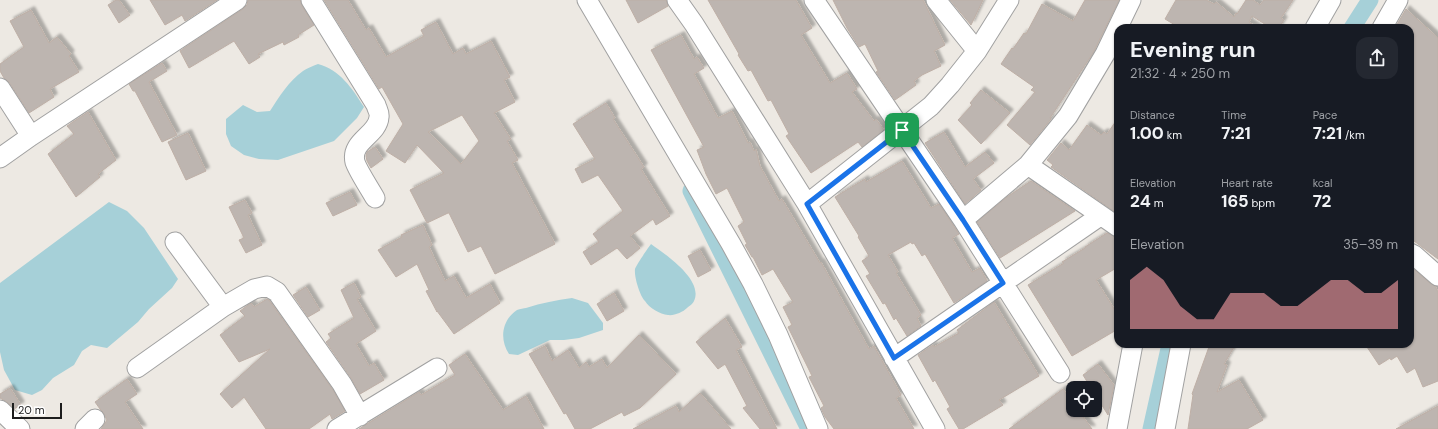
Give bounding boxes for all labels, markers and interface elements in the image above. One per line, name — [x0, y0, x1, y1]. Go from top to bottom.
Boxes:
text: Evening run — [1130, 35, 1256, 64]
button: share — [1356, 37, 1398, 79]
text: 21:32 · 4 × 250 m — [1130, 65, 1230, 82]
text: Distance — [1130, 108, 1175, 122]
text: Time — [1221, 108, 1246, 122]
text: Pace — [1313, 108, 1337, 122]
pin — [885, 113, 919, 147]
icon: arrive — [891, 119, 913, 141]
text: 1.00 — [1130, 122, 1164, 144]
text: 7:21 — [1221, 122, 1251, 144]
text: 7:21 — [1313, 122, 1342, 144]
text: km — [1164, 128, 1182, 142]
text: /km — [1342, 128, 1365, 142]
text: Elevation — [1130, 176, 1176, 190]
text: Heart rate — [1221, 176, 1273, 190]
text: kcal — [1313, 176, 1333, 190]
text: 24 — [1130, 190, 1151, 212]
text: 165 — [1221, 190, 1249, 212]
text: 72 — [1313, 190, 1331, 212]
text: m — [1151, 196, 1163, 210]
text: bpm — [1249, 196, 1275, 210]
text: Elevation — [1130, 236, 1184, 253]
text: 35–39 m — [1343, 236, 1398, 253]
map controls — [1066, 381, 1102, 417]
button: locate — [1066, 381, 1102, 417]
scale bar — [12, 401, 62, 420]
text: 20 m — [18, 403, 44, 417]

